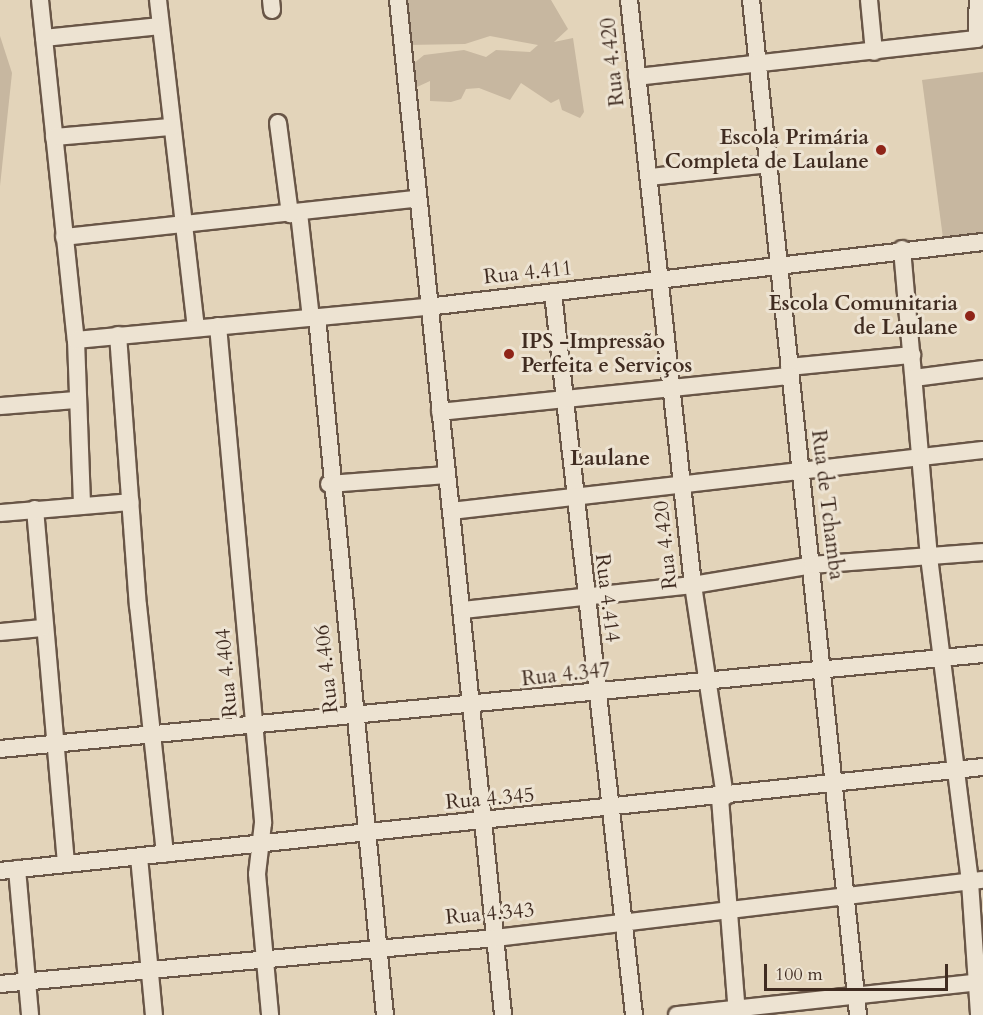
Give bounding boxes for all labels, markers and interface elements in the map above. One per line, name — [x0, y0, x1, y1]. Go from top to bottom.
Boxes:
street label: Rua 4.420 — [596, 16, 630, 108]
place label: Escola Primária Completa de Laulane — [665, 125, 869, 175]
marker: Escola Primária Completa de Laulane — [874, 143, 888, 157]
street label: Rua 4.411 — [482, 256, 574, 290]
place label: Escola Comunitaria de Laulane — [768, 291, 958, 341]
marker: Escola Comunitaria de Laulane — [963, 309, 977, 323]
place label: IPS -Impressão Perfeita e Serviços — [521, 329, 692, 379]
marker: IPS -Impressão Perfeita e Serviços — [502, 347, 516, 361]
street label: Rua de Tchamba — [805, 429, 849, 581]
district label: Laulane — [570, 446, 650, 472]
street label: Rua 4.420 — [649, 499, 683, 591]
street label: Rua 4.414 — [589, 552, 625, 644]
street label: Rua 4.406 — [310, 623, 344, 715]
street label: Rua 4.404 — [211, 627, 243, 719]
street label: Rua 4.347 — [520, 658, 612, 692]
street label: Rua 4.345 — [444, 783, 536, 815]
street label: Rua 4.343 — [444, 898, 536, 930]
scale bar — [767, 952, 952, 990]
text: 100 m — [775, 962, 823, 987]

